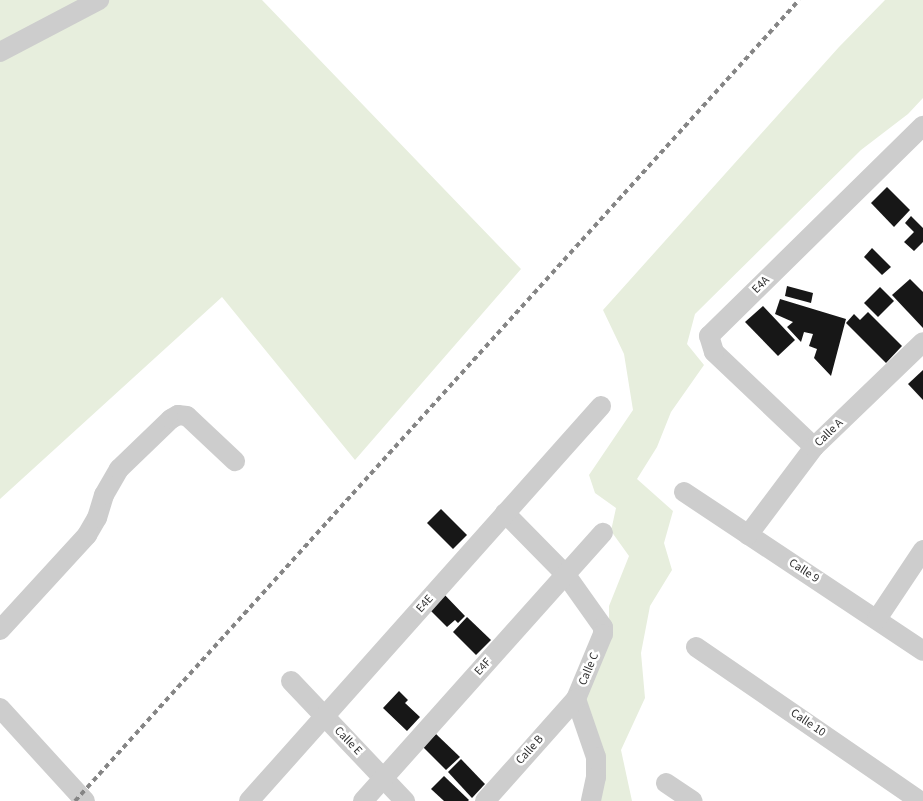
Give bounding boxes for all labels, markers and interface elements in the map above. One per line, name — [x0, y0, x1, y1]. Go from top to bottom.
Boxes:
street label: E4A — [749, 273, 773, 297]
street label: Calle A — [812, 416, 846, 450]
street label: Calle 9 — [786, 556, 822, 586]
street label: E4E — [413, 592, 437, 616]
street label: Calle C — [576, 650, 602, 688]
street label: E4F — [472, 655, 494, 679]
street label: Calle 10 — [788, 706, 828, 740]
street label: Calle E — [331, 724, 365, 758]
street label: Calle B — [513, 732, 547, 768]

